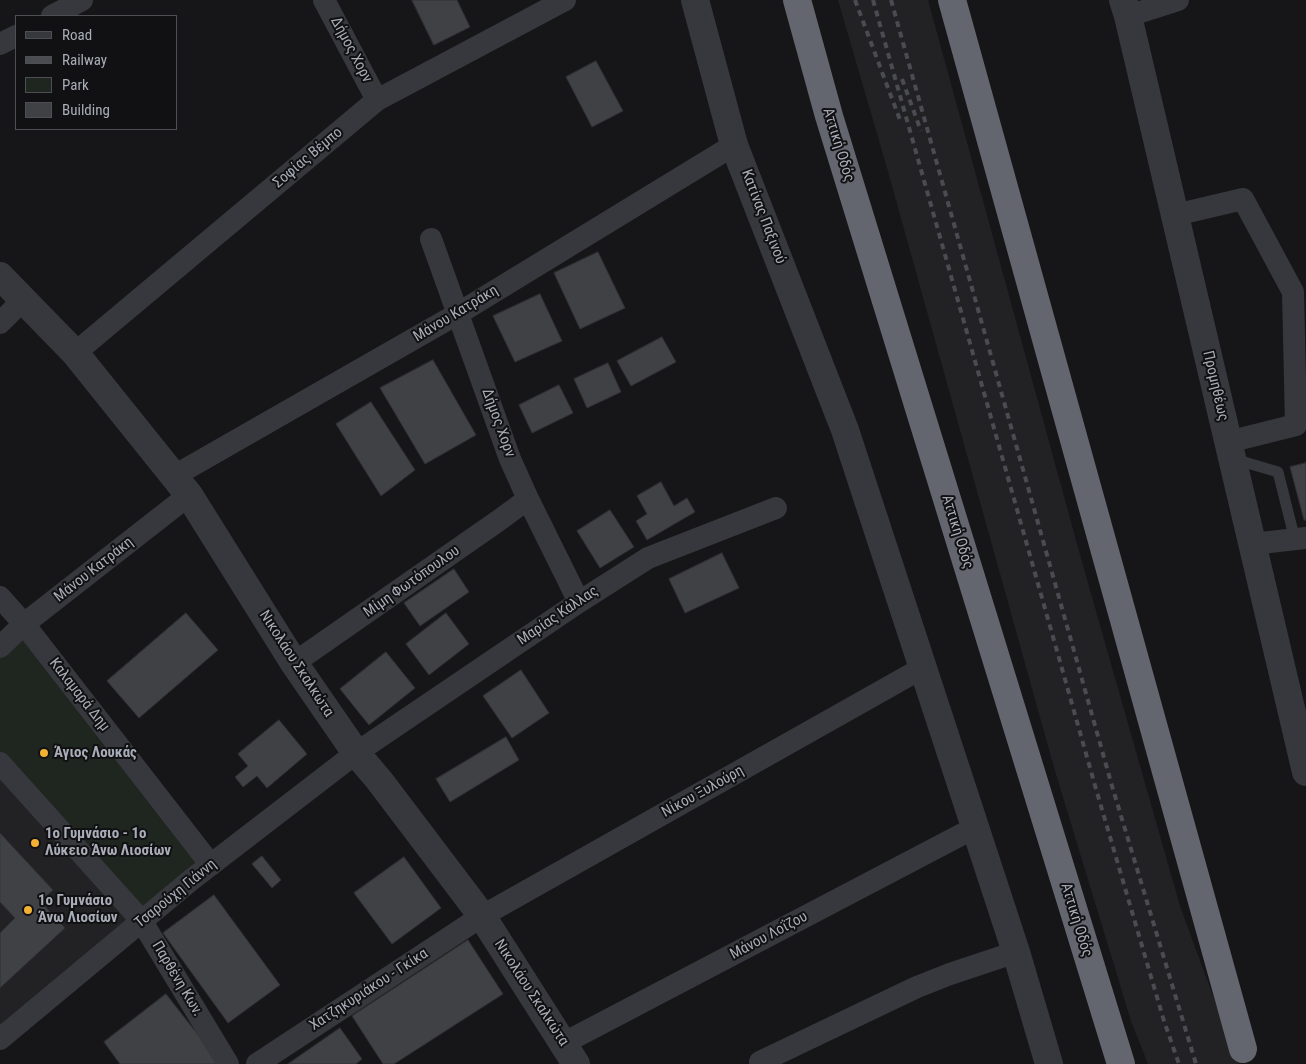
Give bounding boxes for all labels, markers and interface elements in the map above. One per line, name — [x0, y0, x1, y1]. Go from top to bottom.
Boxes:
street label: Δήμος Χορν — [326, 14, 376, 86]
legend — [15, 15, 178, 130]
text: Road — [62, 26, 92, 44]
text: Railway — [62, 51, 107, 69]
text: Park — [62, 76, 89, 94]
text: Building — [62, 101, 110, 119]
street label: Αττική Οδός — [818, 106, 858, 184]
street label: Σοφίας Βέμπο — [270, 124, 346, 192]
street label: Κατίνας Παξινού — [737, 167, 789, 267]
street label: Μάνου Κατράκη — [411, 282, 501, 346]
street label: Προμηθέως — [1198, 349, 1232, 423]
street label: Δήμος Χορν — [477, 386, 519, 460]
street label: Αττική Οδός — [937, 493, 977, 571]
street label: Μάνου Κατράκη — [51, 534, 137, 606]
street label: Μίμη Φωτόπουλου — [361, 542, 463, 622]
street label: Μαρίας Κάλλας — [514, 582, 602, 650]
street label: Νικολάου Σκαλκώτα — [255, 607, 337, 721]
street label: Καλαμαρά Δημ — [45, 655, 113, 735]
place label: Άγιος Λουκάς — [54, 744, 137, 762]
marker: Άγιος Λουκάς — [38, 747, 50, 759]
street label: Νίκου Ξυλούρη — [659, 762, 747, 822]
place label: 1ο Γυμνάσιο - 1ο Λύκειο Άνω Λιοσίων — [45, 825, 171, 860]
marker: 1ο Γυμνάσιο - 1ο Λύκειο Άνω Λιοσίων — [29, 837, 41, 849]
street label: Τσαρούχη Γιάννη — [132, 856, 220, 932]
street label: Αττική Οδός — [1056, 881, 1096, 959]
place label: 1ο Γυμνάσιο Άνω Λιοσίων — [38, 892, 118, 927]
marker: 1ο Γυμνάσιο Άνω Λιοσίων — [22, 904, 34, 916]
street label: Μάνου Λοΐζου — [727, 908, 811, 964]
street label: Νικολάου Σκαλκώτα — [490, 936, 572, 1050]
street label: Παρθένη Κων. — [148, 938, 206, 1020]
street label: Χατζηκυριάκου - Γκίκα — [307, 945, 431, 1035]

